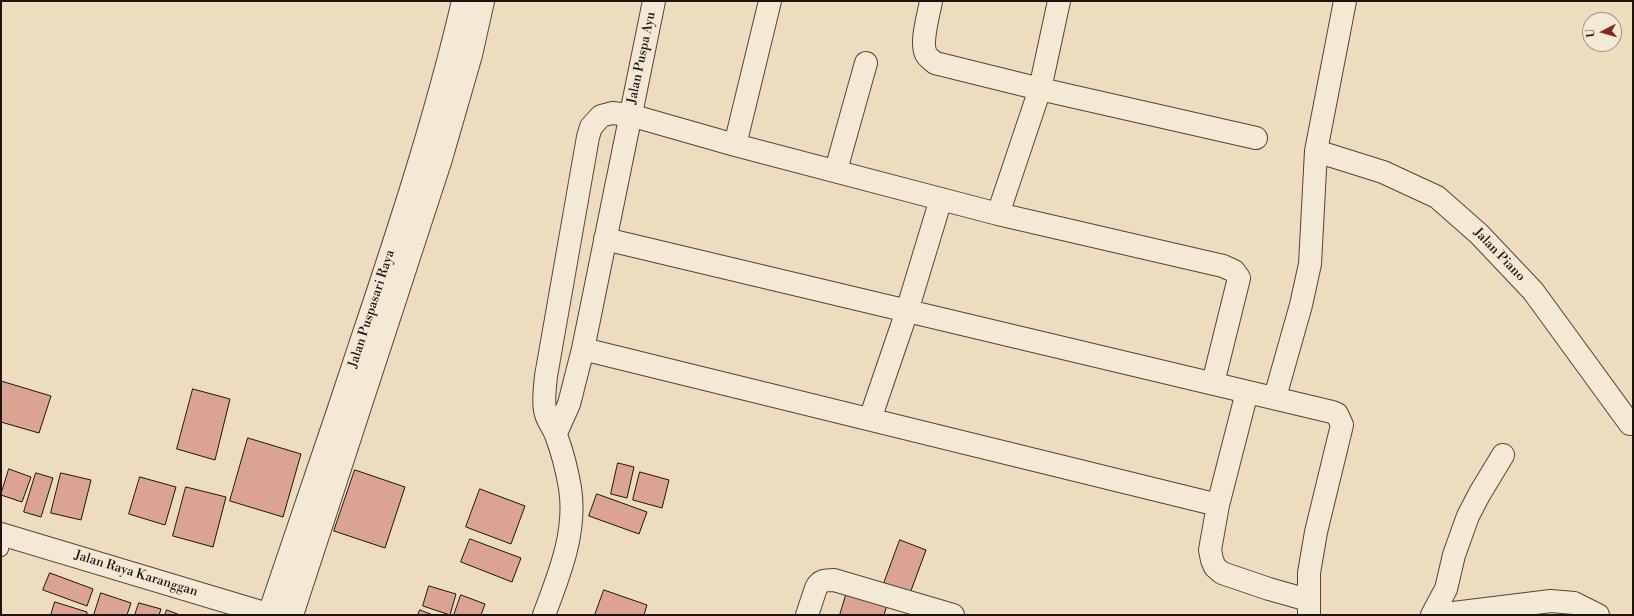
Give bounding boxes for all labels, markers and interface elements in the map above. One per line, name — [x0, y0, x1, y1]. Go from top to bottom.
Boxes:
street label: Jalan Puspa Ayu — [625, 11, 659, 105]
north arrow — [1582, 12, 1622, 52]
text: U — [1584, 28, 1598, 38]
street label: Jalan Piano — [1470, 225, 1528, 285]
street label: Jalan Puspasari Raya — [346, 248, 398, 370]
street label: Jalan Raya Karanggan — [72, 548, 200, 600]

